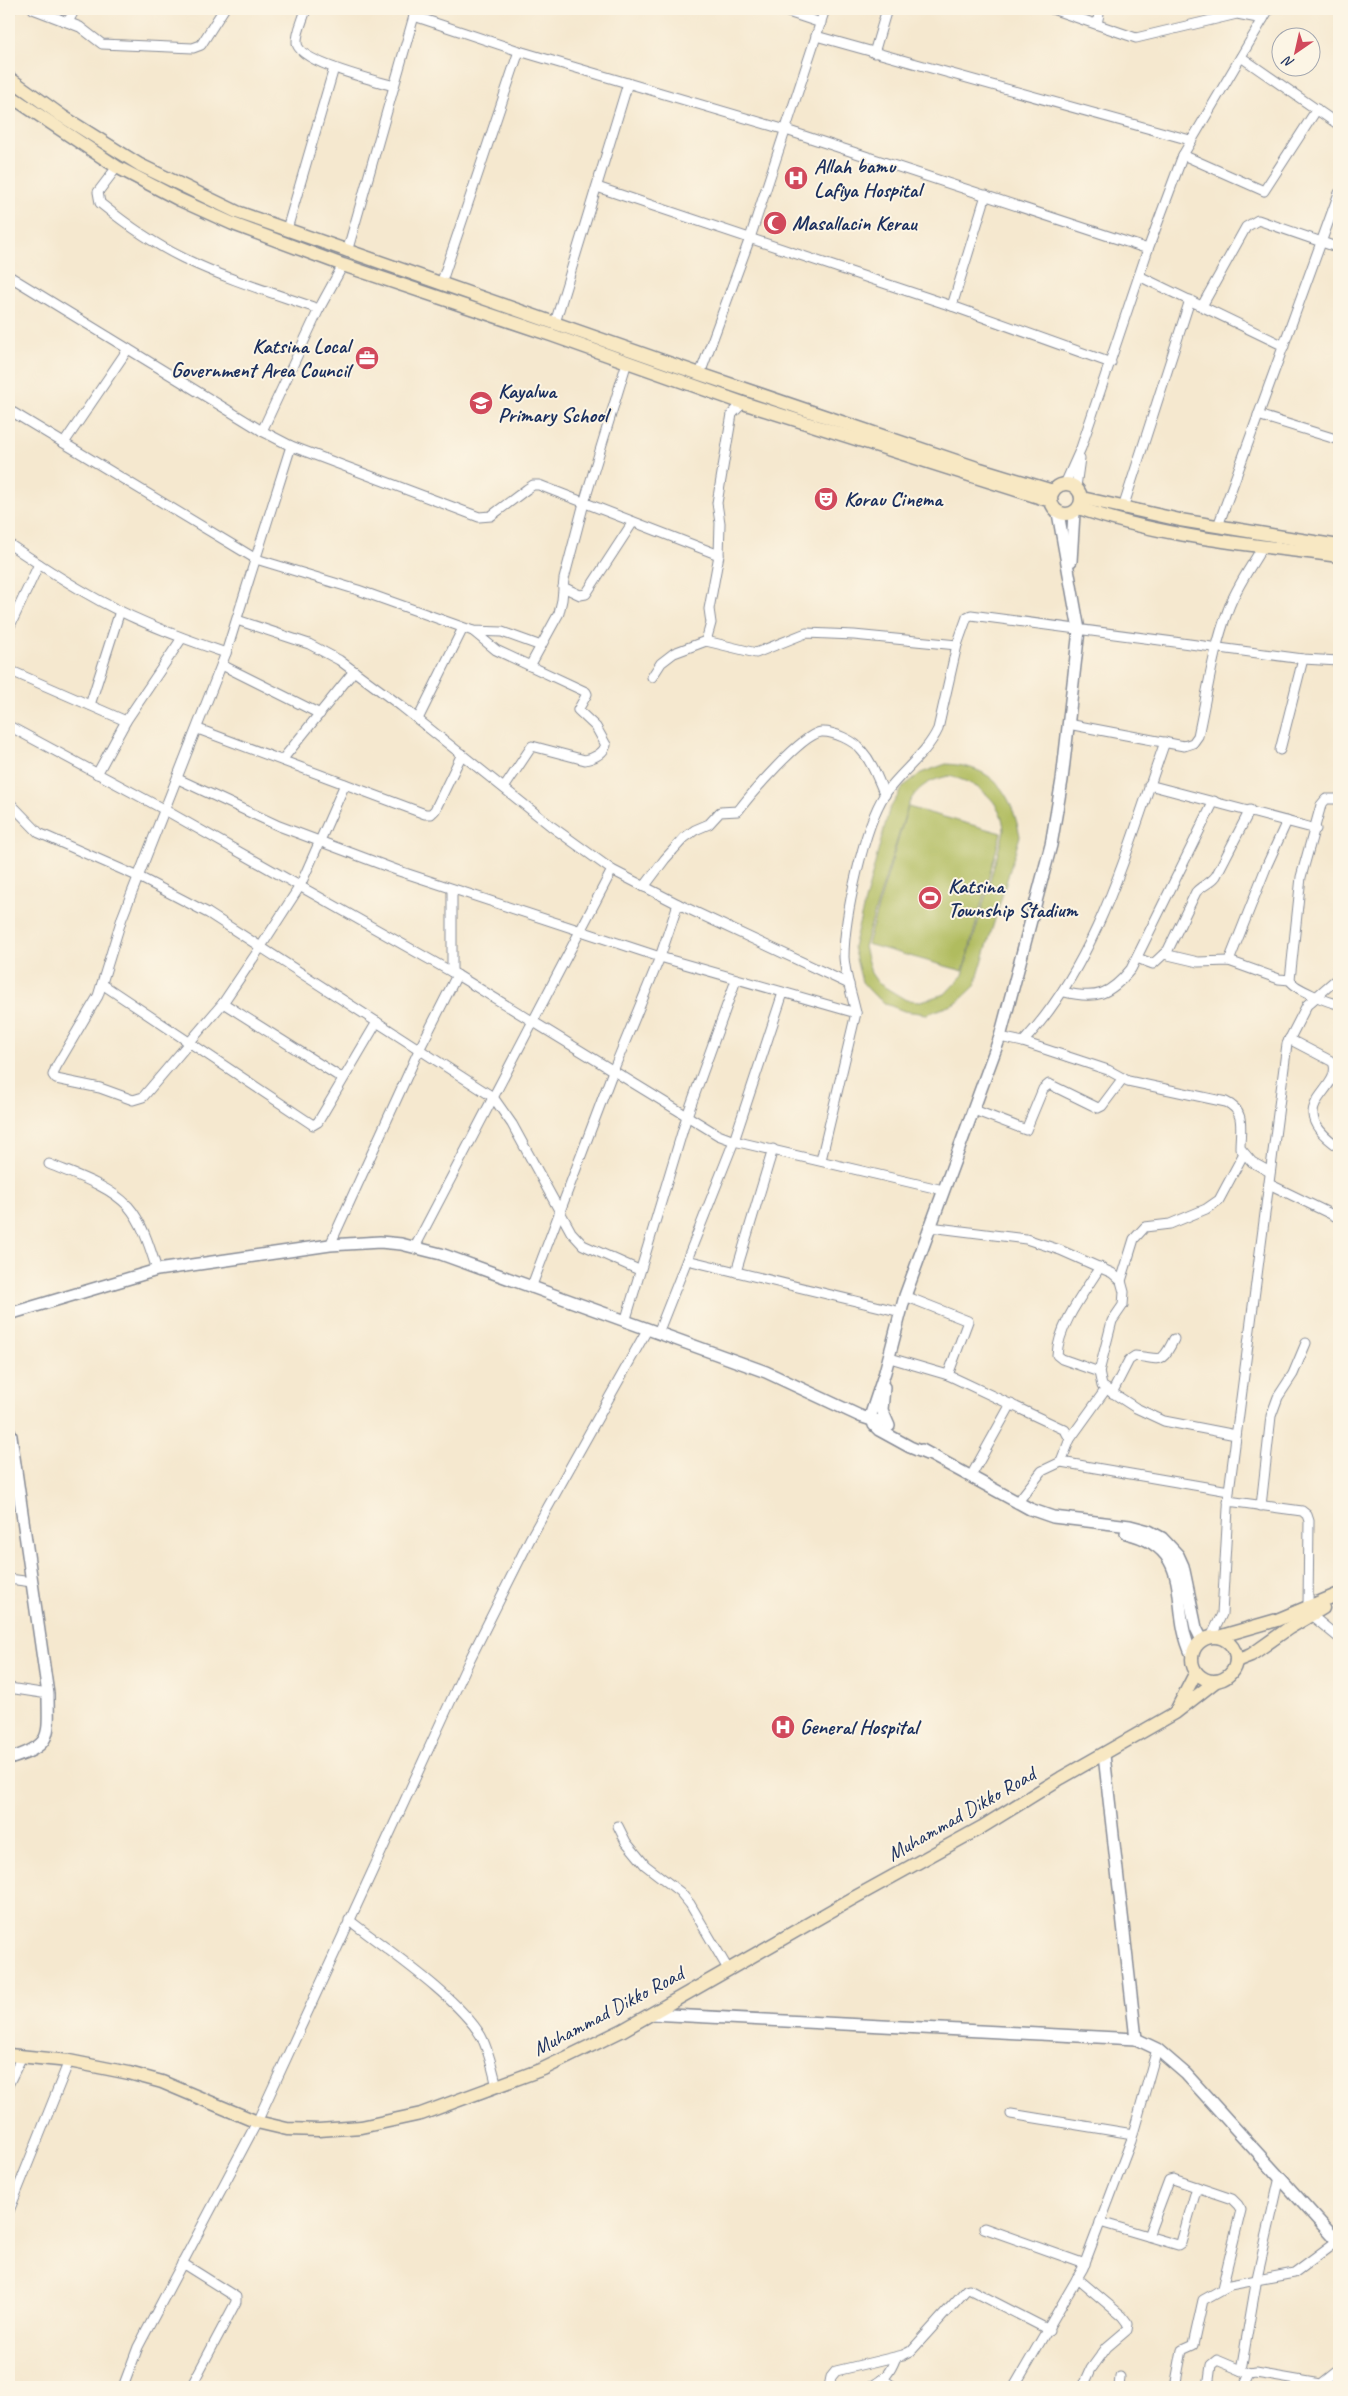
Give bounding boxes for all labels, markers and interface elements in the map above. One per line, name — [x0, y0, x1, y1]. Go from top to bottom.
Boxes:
north arrow — [1270, 28, 1320, 78]
text: N — [1279, 52, 1297, 72]
place label: Allah bamu Lafiya Hospital — [814, 153, 925, 203]
hospital icon: Allah bamu Lafiya Hospital — [783, 165, 809, 191]
mosque icon: Masallacin Kerau — [762, 210, 788, 236]
place label: Masallacin Kerau — [792, 210, 919, 236]
place label: Katsina Local Government Area Council — [171, 333, 354, 383]
office icon: Katsina Local Government Area Council — [354, 345, 380, 371]
place label: Kayalwa Primary School — [498, 378, 612, 428]
school or university icon: Kayalwa Primary School — [468, 390, 494, 416]
theatre icon: Korau Cinema — [813, 486, 839, 512]
place label: Korau Cinema — [844, 486, 944, 512]
place label: Katsina Township Stadium — [948, 873, 1079, 923]
sports icon: Katsina Township Stadium — [917, 885, 943, 911]
hospital icon: General Hospital — [770, 1714, 796, 1740]
place label: General Hospital — [800, 1714, 922, 1740]
street label: Muhammad Dikko Road — [882, 1759, 1043, 1867]
street label: Muhammad Dikko Road — [528, 1959, 691, 2062]

